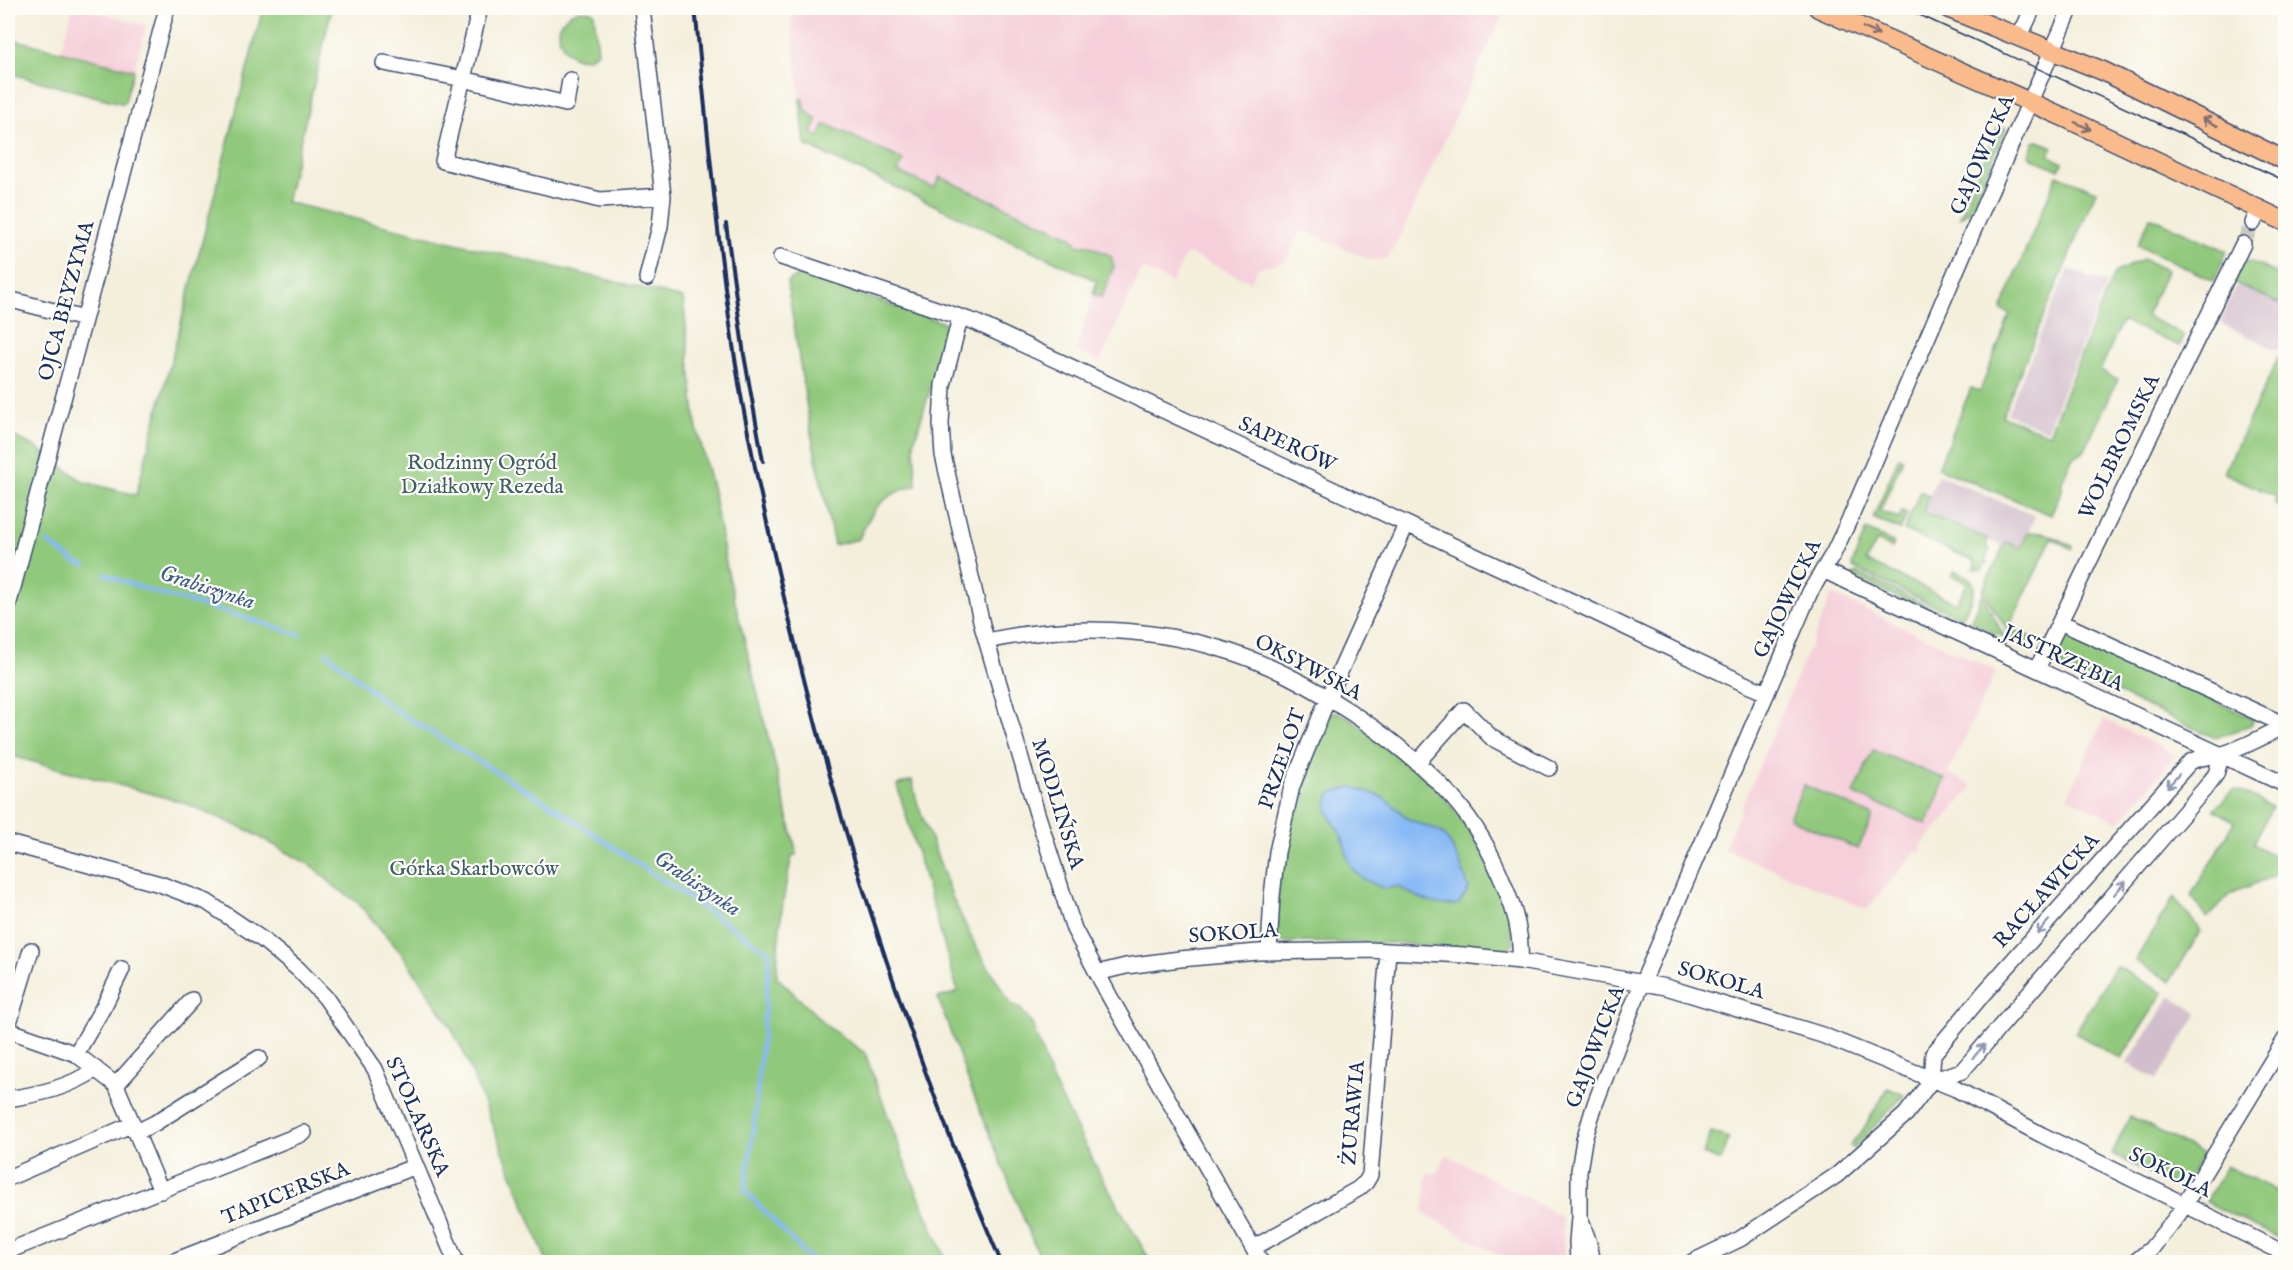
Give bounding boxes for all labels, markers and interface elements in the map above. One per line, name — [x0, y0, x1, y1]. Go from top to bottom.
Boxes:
one-way arrow — [1862, 26, 1880, 37]
street label: GAJOWICKA — [1944, 90, 2022, 219]
one-way arrow — [2201, 116, 2219, 128]
one-way arrow — [2073, 121, 2091, 133]
street label: OJCA BEYZYMA — [33, 217, 102, 384]
street label: WOLBROMSKA — [2073, 369, 2167, 524]
street label: SAPERÓW — [1234, 410, 1341, 480]
park label: Rodzinny Ogród Działkowy Rezeda — [400, 450, 564, 501]
street label: GAJOWICKA — [1748, 534, 1829, 663]
water label: Grabiszynka — [156, 559, 259, 617]
street label: JASTRZĘBIA — [1996, 618, 2129, 699]
street label: OKSYWSKA — [1250, 628, 1367, 708]
street label: PRZELOT — [1253, 704, 1313, 813]
street label: MODLIŃSKA — [1024, 735, 1091, 873]
one-way arrow — [2166, 774, 2180, 789]
street label: RACŁAWICKA — [1988, 827, 2107, 954]
water label: Grabiszynka — [648, 845, 746, 923]
park label: Górka Skarbowców — [389, 856, 560, 883]
one-way arrow — [2113, 880, 2126, 896]
street label: SOKOLA — [1188, 917, 1279, 951]
one-way arrow — [2036, 919, 2050, 934]
street label: SOKOLA — [1674, 956, 1768, 1006]
street label: GAJOWICKA — [1560, 981, 1632, 1112]
one-way arrow — [1971, 1044, 1985, 1060]
street label: STOLARSKA — [379, 1053, 456, 1182]
street label: ŻURAWIA — [1336, 1059, 1372, 1166]
street label: SOKOLA — [2124, 1141, 2217, 1205]
street label: TAPICERSKA — [218, 1156, 355, 1232]

